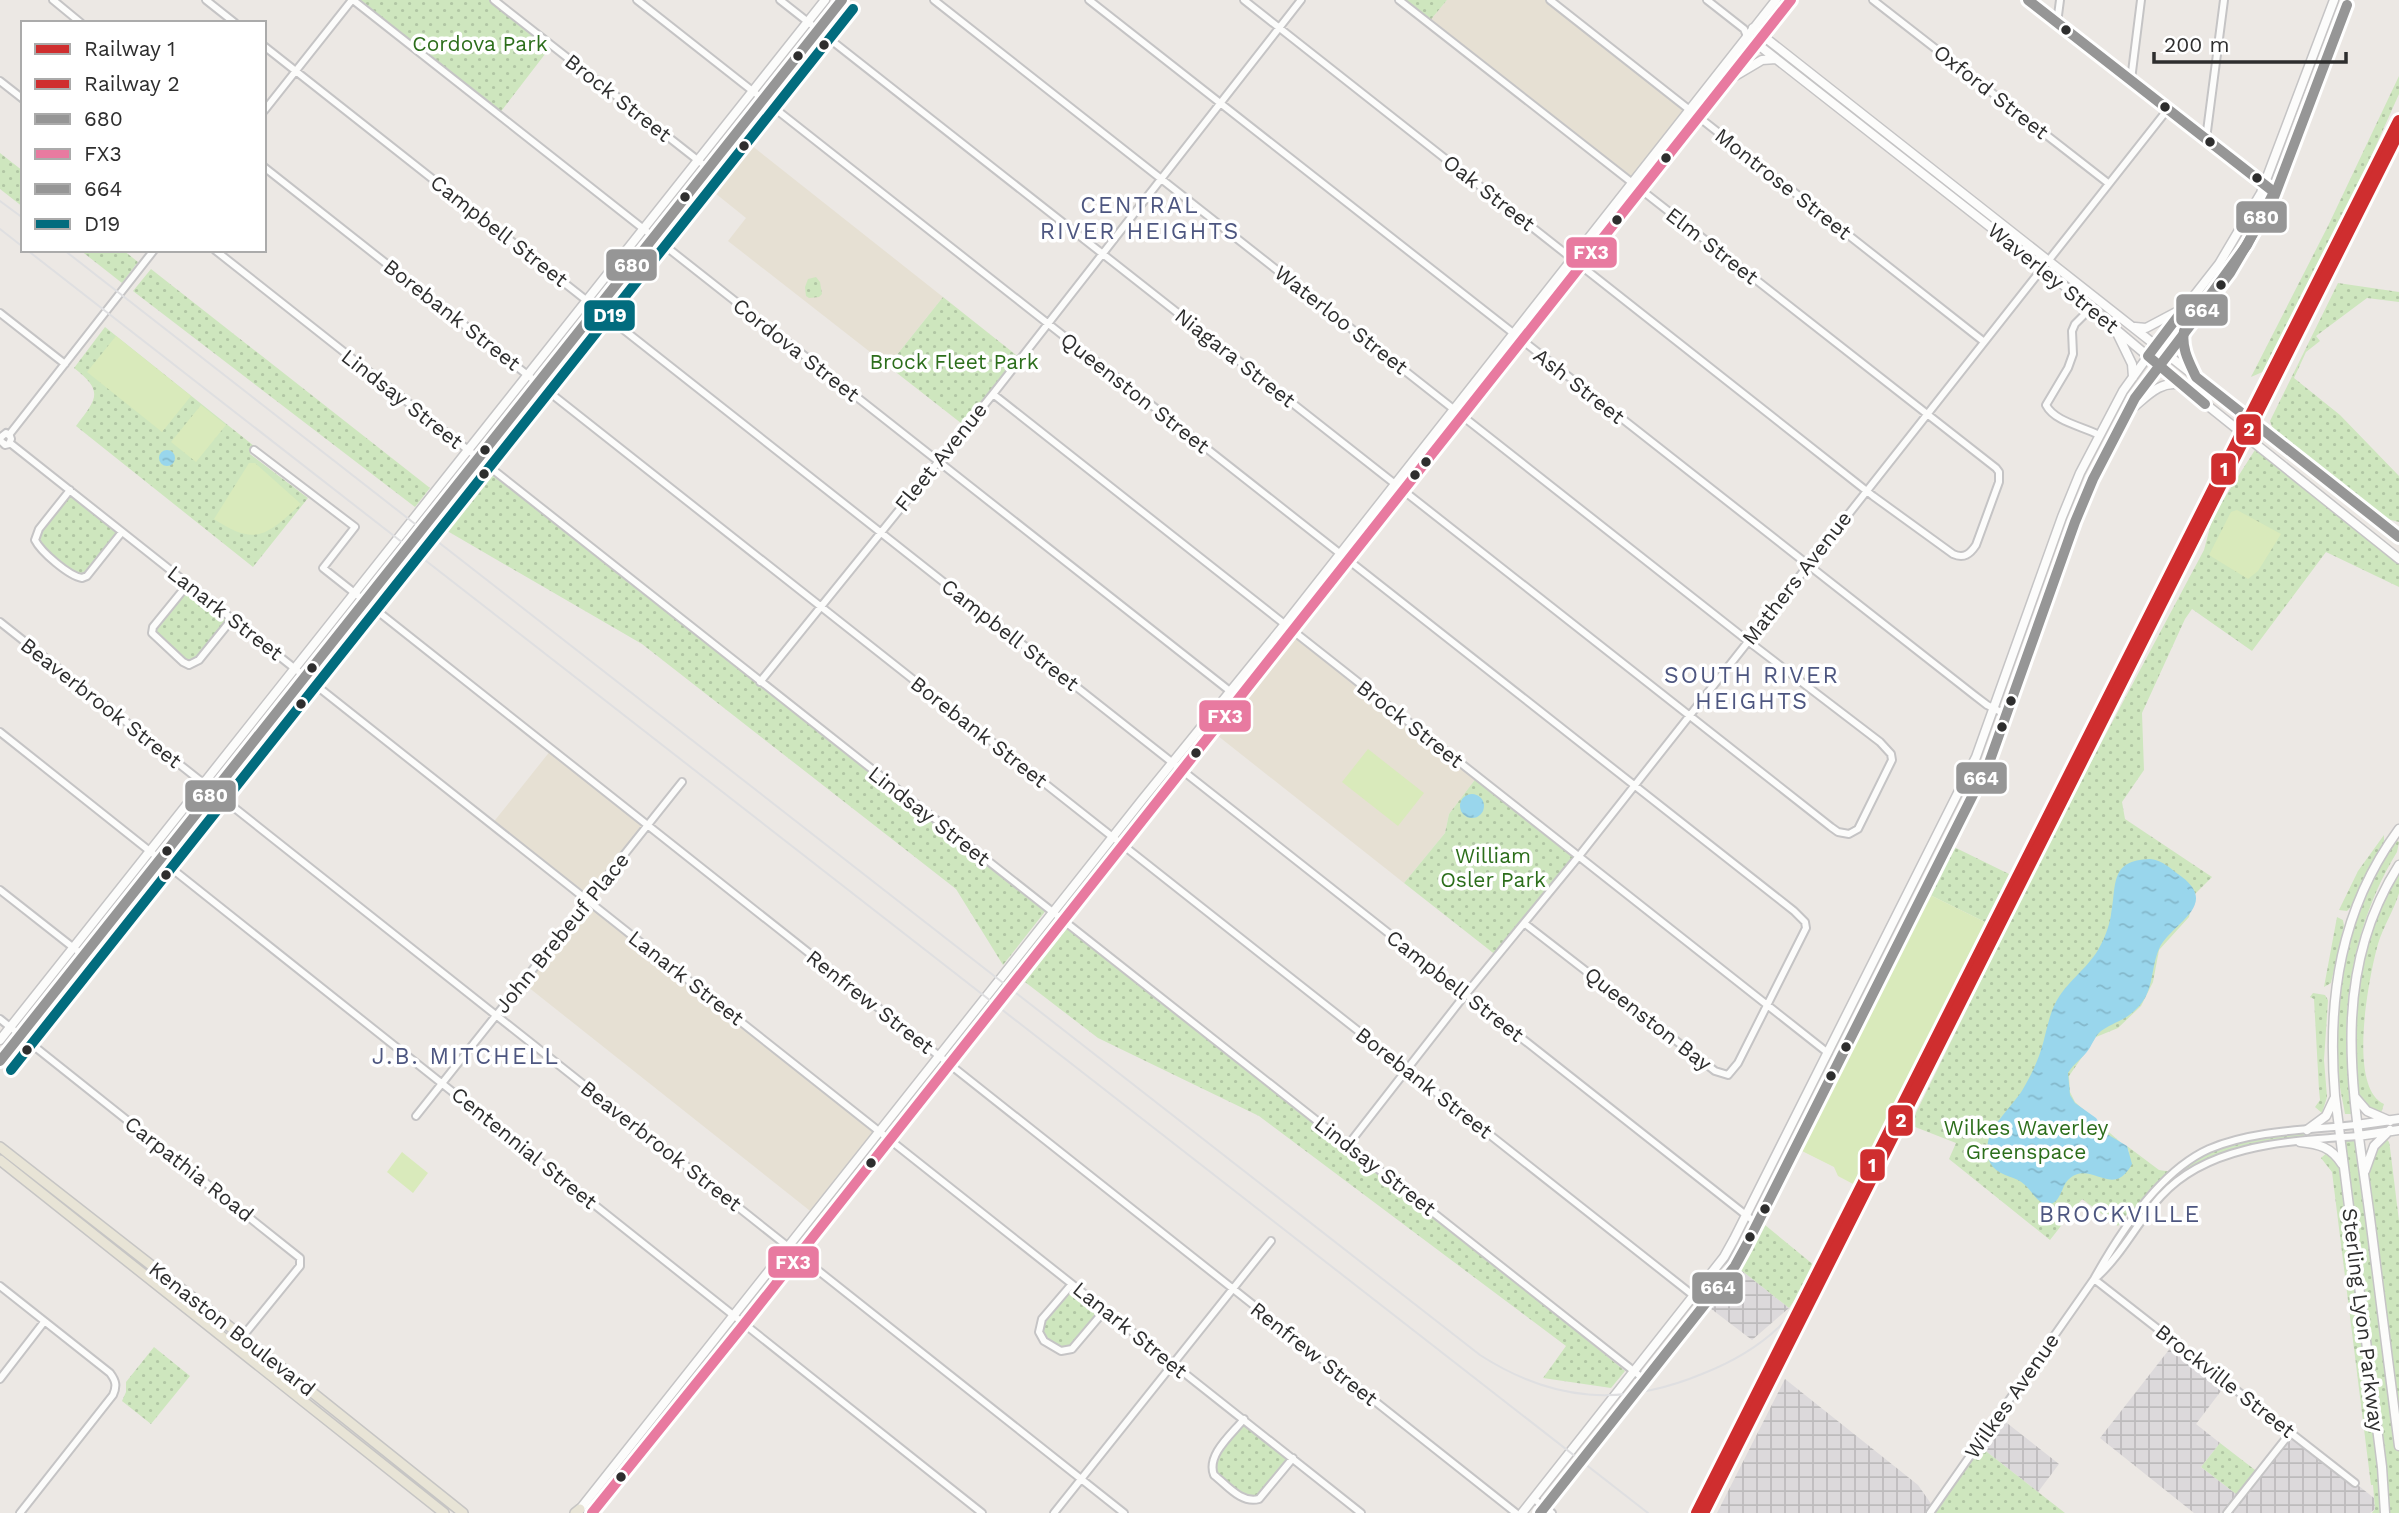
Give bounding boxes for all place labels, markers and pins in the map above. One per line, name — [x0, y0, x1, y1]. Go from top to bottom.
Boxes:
unlabelled marker — [2059, 23, 2073, 37]
unlabelled marker — [817, 38, 831, 52]
unlabelled marker — [791, 49, 805, 63]
unlabelled marker — [2158, 100, 2172, 114]
unlabelled marker — [2203, 135, 2217, 149]
unlabelled marker — [737, 139, 751, 153]
unlabelled marker — [1659, 151, 1673, 165]
unlabelled marker — [2250, 171, 2264, 185]
unlabelled marker — [678, 190, 692, 204]
unlabelled marker — [1610, 213, 1624, 227]
unlabelled marker — [2214, 278, 2228, 292]
unlabelled marker — [478, 443, 492, 457]
unlabelled marker — [1419, 455, 1433, 469]
unlabelled marker — [477, 467, 491, 481]
unlabelled marker — [1408, 468, 1422, 482]
unlabelled marker — [305, 661, 319, 675]
unlabelled marker — [2004, 694, 2018, 708]
unlabelled marker — [294, 697, 308, 711]
unlabelled marker — [1995, 720, 2009, 734]
unlabelled marker — [1189, 746, 1203, 760]
unlabelled marker — [160, 844, 174, 858]
unlabelled marker — [159, 868, 173, 882]
unlabelled marker — [1839, 1040, 1853, 1054]
unlabelled marker — [20, 1043, 34, 1057]
unlabelled marker — [1824, 1069, 1838, 1083]
unlabelled marker — [864, 1156, 878, 1170]
unlabelled marker — [1758, 1202, 1772, 1216]
unlabelled marker — [1743, 1230, 1757, 1244]
unlabelled marker — [614, 1470, 628, 1484]

